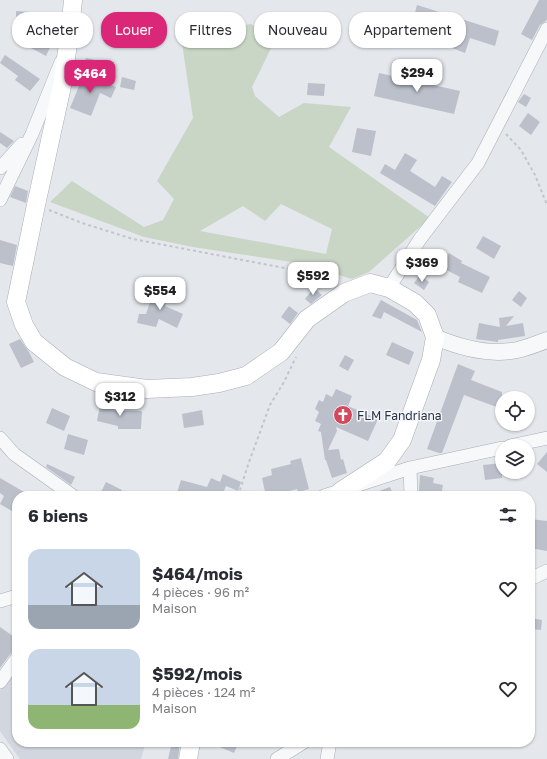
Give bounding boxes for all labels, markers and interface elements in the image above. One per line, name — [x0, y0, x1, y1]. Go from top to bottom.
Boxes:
chip: Acheter — [12, 12, 93, 48]
chip: Louer — [101, 12, 167, 48]
chip: Filtres — [175, 12, 246, 48]
chip: Nouveau — [254, 12, 341, 48]
chip: Appartement — [349, 12, 466, 48]
pin: $294 — [393, 59, 441, 93]
pin: $464 — [66, 60, 114, 94]
text: $294 — [400, 64, 434, 80]
text: $464 — [73, 65, 107, 81]
pin: $369 — [398, 249, 446, 283]
text: $369 — [405, 254, 439, 270]
pin: $592 — [289, 262, 337, 296]
text: $592 — [297, 267, 329, 283]
pin: $554 — [136, 277, 184, 311]
text: $554 — [144, 282, 176, 298]
pin: $312 — [96, 383, 144, 417]
text: $312 — [104, 388, 136, 404]
map controls — [495, 391, 535, 479]
button: locate — [495, 391, 535, 431]
church icon: FLM Fandriana — [332, 404, 354, 426]
place label: FLM Fandriana — [357, 408, 442, 423]
button: layers — [495, 439, 535, 479]
icon: filters — [497, 504, 519, 526]
text: 6 biens — [28, 505, 88, 526]
text: $464/mois — [152, 563, 243, 584]
icon: home — [60, 565, 108, 613]
icon: heart — [497, 578, 519, 600]
text: 4 pièces · 96 m² — [152, 584, 249, 600]
text: Maison — [152, 600, 197, 616]
text: $592/mois — [152, 663, 242, 684]
icon: home — [60, 665, 108, 713]
icon: heart — [497, 678, 519, 700]
text: 4 pièces · 124 m² — [152, 684, 255, 700]
text: Maison — [152, 700, 197, 716]

